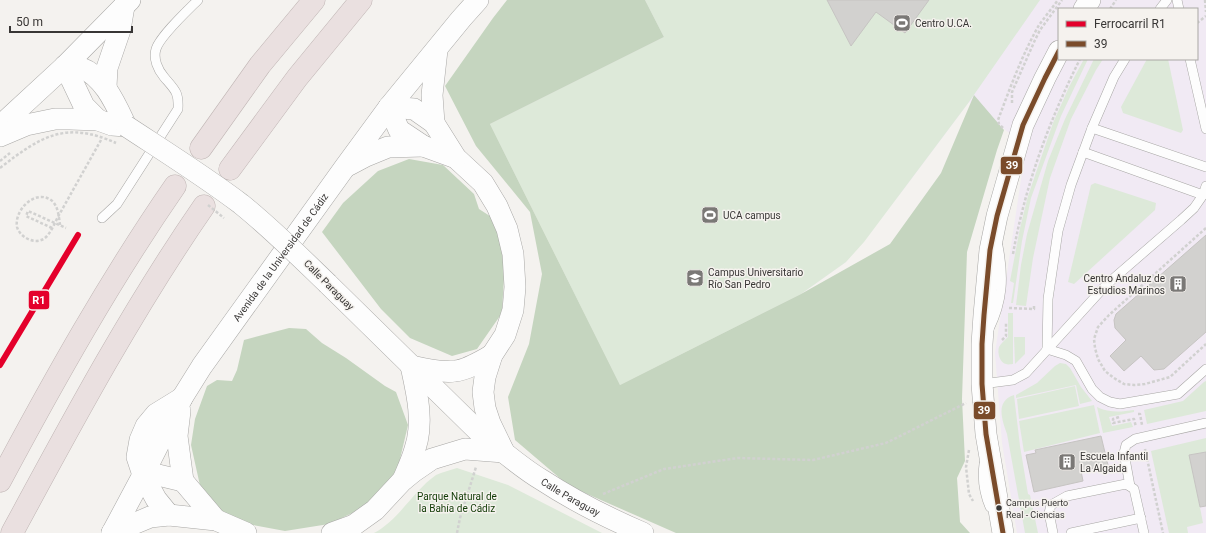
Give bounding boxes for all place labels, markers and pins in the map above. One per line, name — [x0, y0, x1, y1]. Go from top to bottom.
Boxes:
sports icon: Centro U.CA. — [892, 13, 912, 33]
place label: Centro U.CA. — [915, 18, 972, 29]
sports icon: UCA campus — [700, 205, 720, 225]
place label: UCA campus — [723, 210, 781, 221]
place label: Campus Universitario Río San Pedro — [708, 267, 804, 290]
school or university icon: Campus Universitario Río San Pedro — [685, 268, 705, 288]
place label: Centro Andaluz de Estudios Marinos — [1083, 273, 1165, 296]
building icon: Centro Andaluz de Estudios Marinos — [1168, 274, 1188, 294]
place label: Escuela Infantil La Algaida — [1080, 451, 1148, 474]
building icon: Escuela Infantil La Algaida — [1057, 452, 1077, 472]
place label: Campus Puerto Real - Ciencias — [1006, 498, 1068, 520]
marker: Campus Puerto Real - Ciencias — [994, 503, 1004, 513]

